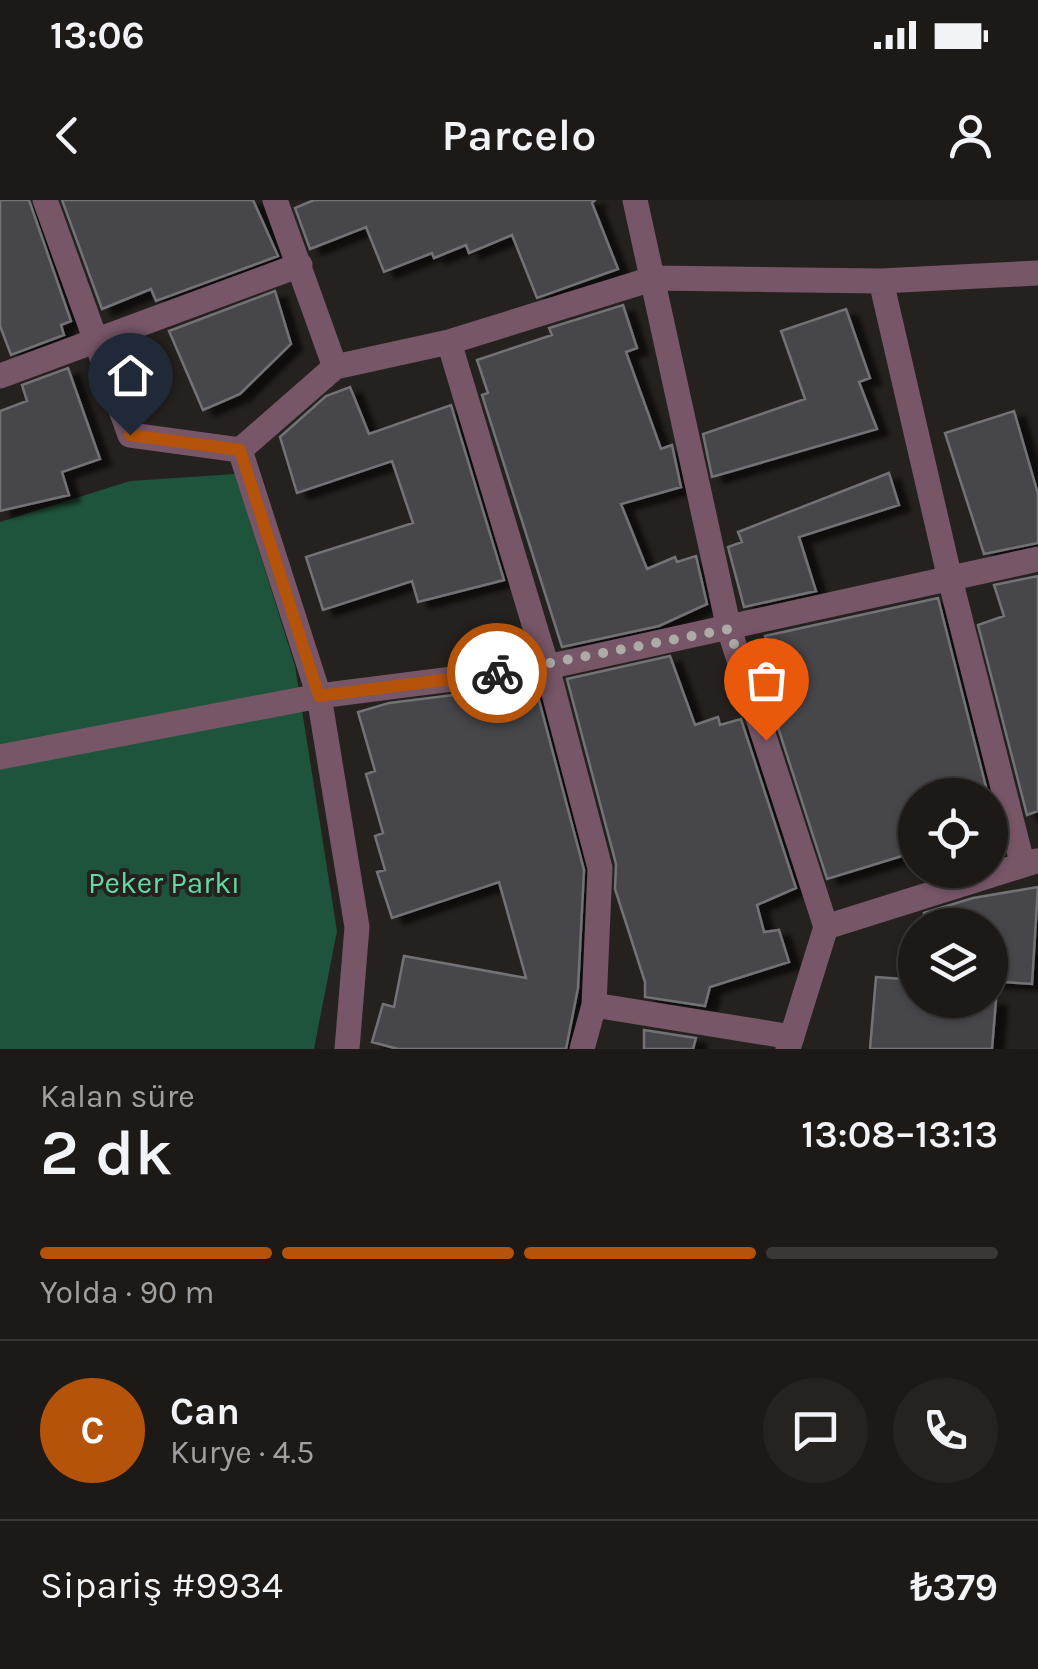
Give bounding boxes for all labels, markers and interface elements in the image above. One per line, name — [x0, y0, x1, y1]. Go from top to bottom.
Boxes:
text: 13:06 — [50, 13, 145, 58]
icon: back — [40, 108, 95, 163]
icon: person — [943, 108, 998, 163]
text: Parcelo — [442, 109, 596, 161]
pin — [88, 333, 173, 436]
icon: home — [103, 348, 158, 403]
courier — [447, 623, 547, 723]
pin — [724, 638, 809, 741]
icon: bike — [470, 646, 525, 701]
icon: bag — [739, 653, 794, 708]
map controls — [898, 778, 1008, 1018]
button: locate — [898, 778, 1008, 888]
park label: Peker Parkı — [88, 865, 240, 901]
button: layers — [898, 908, 1008, 1018]
text: Kalan süre — [40, 1078, 195, 1115]
text: 13:08–13:13 — [801, 1112, 998, 1157]
text: 2 dk — [40, 1114, 173, 1190]
text: Yolda · 90 m — [40, 1274, 215, 1311]
button: chat — [763, 1378, 868, 1483]
button: phone — [893, 1378, 998, 1483]
text: Can — [170, 1389, 240, 1434]
text: C — [80, 1408, 105, 1453]
text: Kurye · 4.5 — [170, 1434, 314, 1471]
text: Sipariş #9934 — [40, 1563, 283, 1608]
text: ₺379 — [911, 1565, 998, 1610]

